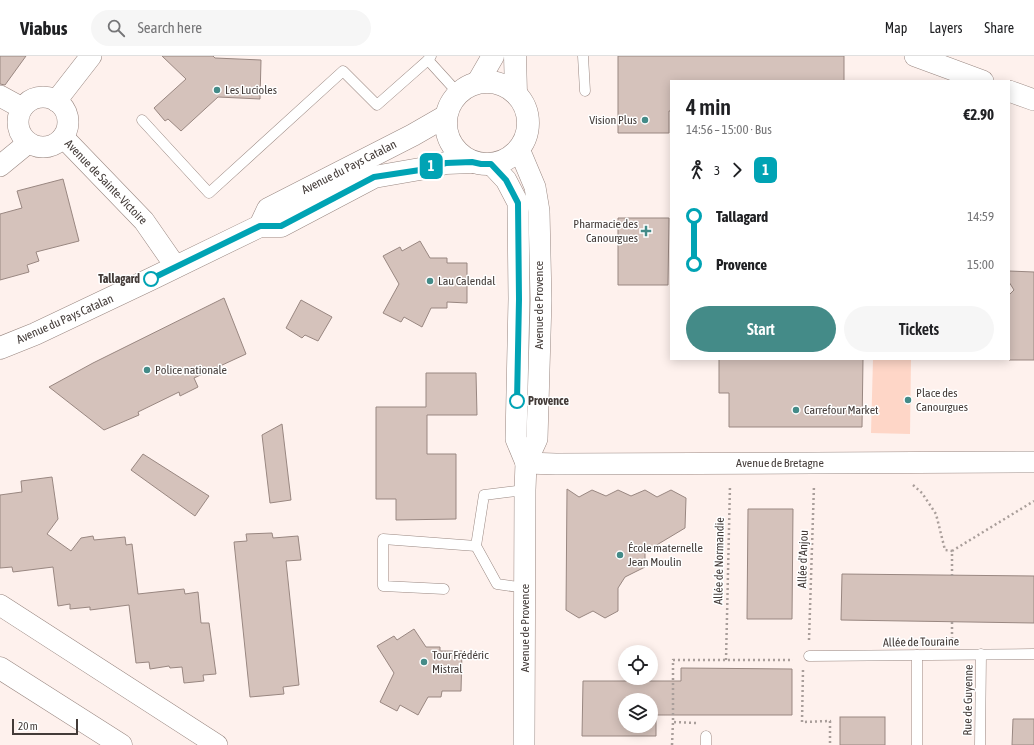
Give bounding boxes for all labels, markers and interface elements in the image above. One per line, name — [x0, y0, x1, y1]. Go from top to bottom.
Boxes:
search box — [91, 10, 371, 46]
text: Viabus — [20, 17, 67, 39]
icon: search — [105, 17, 127, 39]
text: Search here — [137, 19, 202, 36]
text: Map — [885, 20, 907, 36]
text: Layers — [929, 20, 962, 36]
text: Share — [984, 20, 1014, 36]
place label: Les Lucioles — [225, 83, 277, 97]
marker: Les Lucioles — [212, 85, 222, 95]
text: 4 min — [686, 94, 731, 120]
text: €2.90 — [963, 106, 994, 123]
place label: Vision Plus — [589, 113, 637, 127]
marker: Vision Plus — [640, 115, 650, 125]
text: 14:56 – 15:00 · Bus — [686, 122, 772, 137]
street label: Avenue de Sainte-Victoire — [62, 137, 150, 227]
street label: Avenue du Pays Catalan — [299, 137, 399, 197]
line badge: 1 — [418, 153, 444, 179]
text: 1 — [428, 158, 434, 174]
icon: walk — [686, 159, 708, 181]
icon: forward — [726, 159, 748, 181]
text: 1 — [762, 162, 769, 178]
text: 3 — [714, 163, 720, 178]
text: Tallagard — [716, 208, 768, 225]
text: 14:59 — [967, 209, 994, 224]
place label: Pharmacie des Canourgues — [573, 217, 638, 245]
marker: Pharmacie des Canourgues — [641, 226, 651, 236]
text: Provence — [716, 256, 767, 273]
text: 15:00 — [967, 257, 994, 272]
street label: Avenue de Provence — [532, 261, 546, 349]
marker: Tallagard — [143, 271, 159, 287]
place label: Tallagard — [98, 272, 140, 286]
place label: Lau Calendal — [438, 274, 496, 288]
marker: Lau Calendal — [425, 276, 435, 286]
street label: Avenue du Pays Catalan — [14, 291, 116, 347]
button: Start — [686, 306, 836, 352]
button: Tickets — [844, 306, 994, 352]
place label: Police nationale — [155, 363, 227, 377]
marker: Police nationale — [142, 365, 152, 375]
place label: Place des Canourgues — [916, 386, 968, 414]
marker: Provence — [509, 393, 525, 409]
place label: Provence — [528, 394, 569, 408]
marker: Place des Canourgues — [903, 395, 913, 405]
place label: Carrefour Market — [804, 403, 879, 417]
marker: Carrefour Market — [791, 405, 801, 415]
street label: Avenue de Bretagne — [736, 456, 824, 470]
street label: Allée de Normandie — [711, 517, 727, 605]
street label: Allée d'Anjou — [795, 529, 811, 588]
place label: École maternelle Jean Moulin — [628, 541, 703, 569]
marker: École maternelle Jean Moulin — [615, 550, 625, 560]
street label: Avenue de Provence — [518, 584, 532, 672]
street label: Allée de Touraine — [883, 634, 959, 650]
map controls — [618, 645, 658, 733]
button: locate — [618, 645, 658, 685]
place label: Tour Frédéric Mistral — [432, 648, 489, 676]
marker: Tour Frédéric Mistral — [419, 657, 429, 667]
street label: Rue de Guyenne — [960, 664, 976, 736]
button: layers — [618, 693, 658, 733]
scale bar — [12, 717, 78, 736]
text: 20 m — [18, 720, 38, 732]

